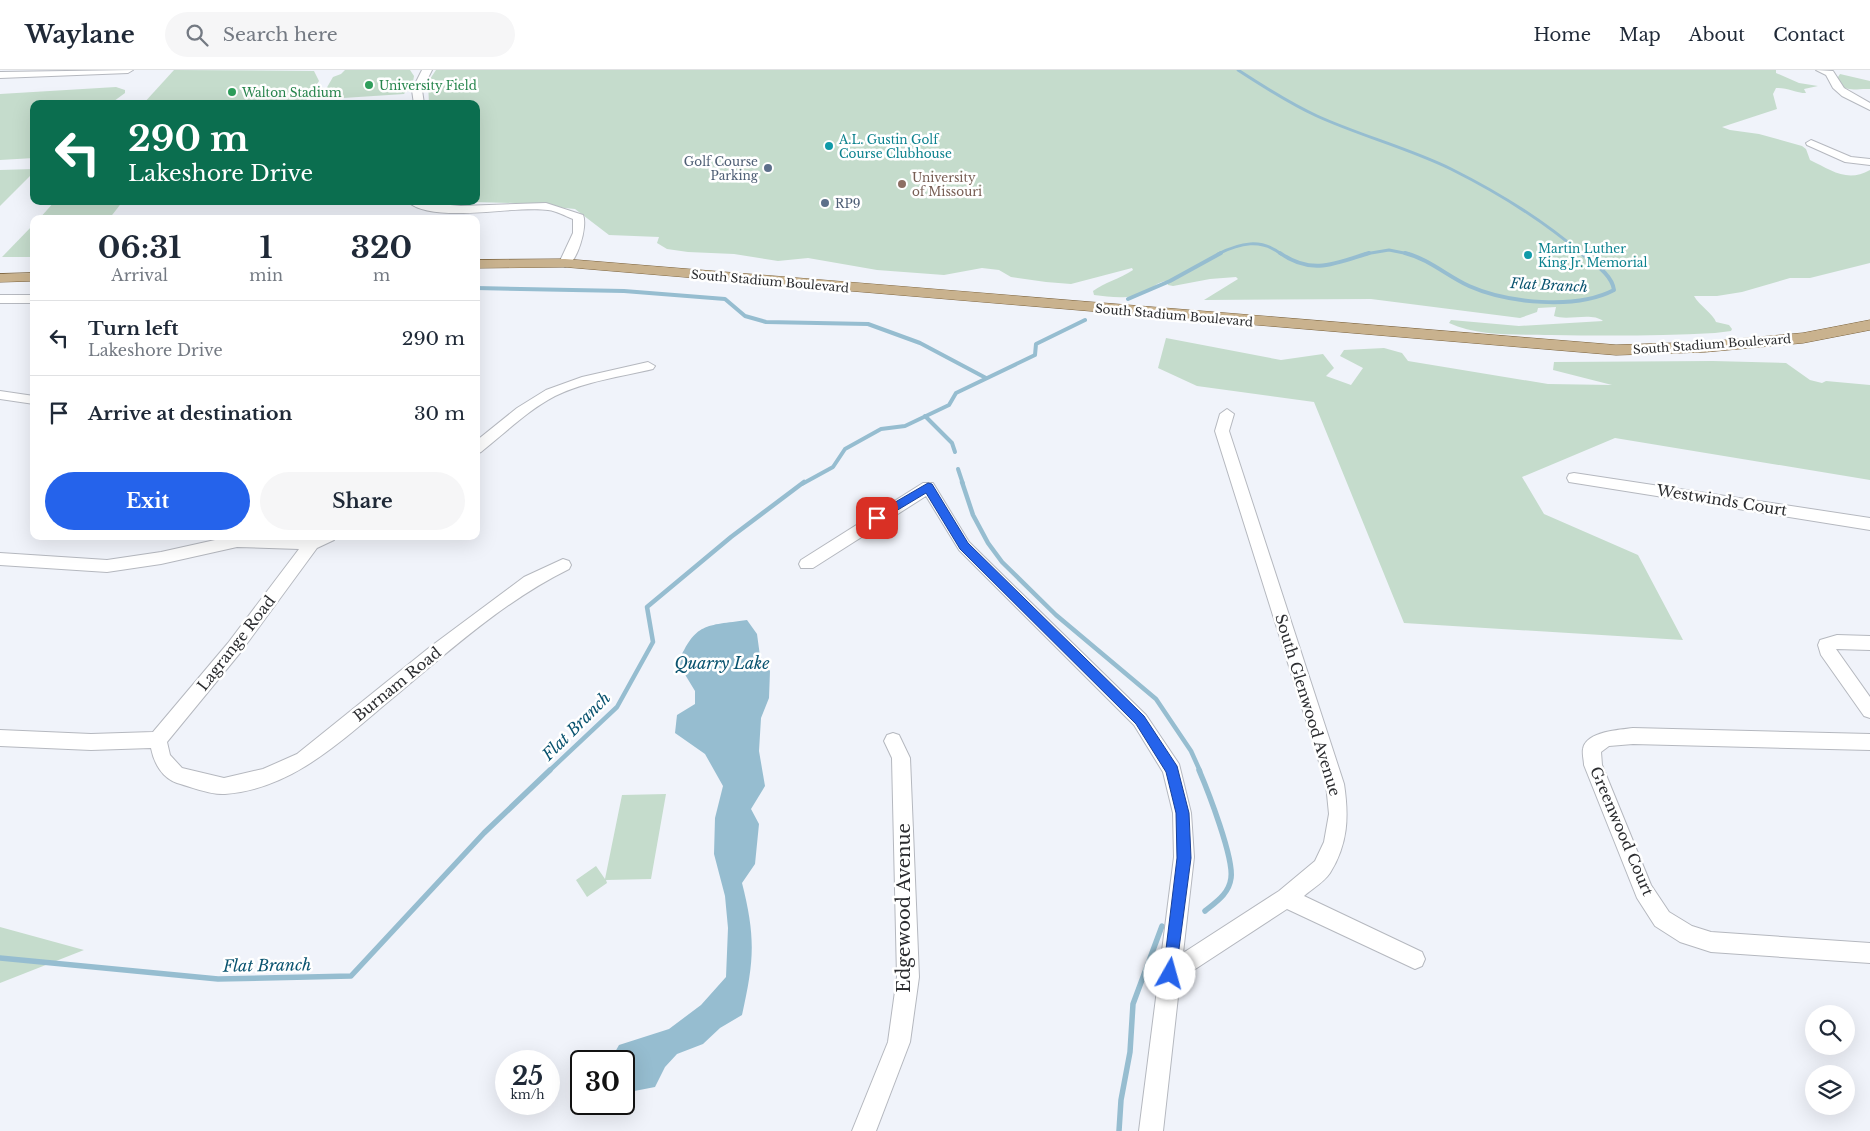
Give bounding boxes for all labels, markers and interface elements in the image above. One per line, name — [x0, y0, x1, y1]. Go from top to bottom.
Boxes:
search box — [165, 12, 515, 57]
text: Waylane — [25, 20, 135, 49]
icon: search — [183, 21, 211, 49]
text: Search here — [223, 23, 338, 46]
text: Home — [1533, 24, 1591, 46]
text: Map — [1619, 24, 1661, 46]
text: About — [1689, 24, 1745, 46]
text: Contact — [1773, 24, 1845, 46]
place label: University Field — [379, 78, 477, 93]
marker: University Field — [363, 79, 375, 91]
place label: Walton Stadium — [241, 85, 342, 100]
marker: Walton Stadium — [226, 86, 238, 98]
text: 290 m — [128, 117, 249, 160]
icon: left — [45, 120, 110, 185]
place label: A.L. Gustin Golf Course Clubhouse — [838, 132, 952, 161]
marker: A.L. Gustin Golf Course Clubhouse — [823, 140, 835, 152]
place label: Golf Course Parking — [684, 154, 759, 183]
text: Lakeshore Drive — [128, 160, 313, 187]
marker: Golf Course Parking — [762, 162, 774, 174]
place label: University of Missouri — [912, 170, 982, 199]
marker: University of Missouri — [896, 178, 908, 190]
place label: RP9 — [835, 196, 860, 211]
marker: RP9 — [819, 197, 831, 209]
text: 06:31 — [98, 229, 181, 266]
text: 1 — [260, 229, 273, 266]
text: 320 — [351, 229, 412, 266]
place label: Martin Luther King Jr. Memorial — [1538, 241, 1647, 270]
marker: Martin Luther King Jr. Memorial — [1522, 249, 1534, 261]
text: Arrival — [111, 265, 168, 285]
text: min — [249, 265, 283, 285]
text: m — [373, 265, 390, 285]
street label: South Stadium Boulevard — [690, 267, 850, 295]
water label: Flat Branch — [1509, 274, 1588, 296]
street label: South Stadium Boulevard — [1094, 301, 1254, 329]
text: Turn left — [88, 317, 179, 340]
icon: left — [45, 324, 73, 352]
text: 290 m — [402, 327, 465, 350]
street label: South Stadium Boulevard — [1632, 331, 1792, 357]
text: Lakeshore Drive — [88, 340, 223, 360]
icon: arrive — [45, 399, 73, 427]
text: Arrive at destination — [88, 402, 292, 425]
text: 30 m — [414, 402, 465, 425]
button: Exit — [45, 472, 250, 530]
button: Share — [260, 472, 465, 530]
street label: Westwinds Court — [1654, 480, 1789, 520]
pin — [856, 497, 898, 539]
icon: arrive — [863, 504, 891, 532]
street label: Lagrange Road — [193, 592, 279, 694]
street label: South Glenwood Avenue — [1271, 612, 1345, 798]
street label: Burnam Road — [349, 643, 445, 725]
water label: Quarry Lake — [674, 653, 770, 673]
water label: Flat Branch — [537, 688, 614, 765]
street label: Greenwood Court — [1586, 764, 1658, 899]
street label: Edgewood Avenue — [893, 823, 915, 993]
position arrow — [1143, 947, 1195, 999]
water label: Flat Branch — [222, 954, 311, 976]
map controls — [1805, 1005, 1855, 1115]
button: search — [1805, 1005, 1855, 1055]
speed limit sign: 30 — [570, 1050, 635, 1115]
text: 25 — [512, 1061, 543, 1092]
button: layers — [1805, 1065, 1855, 1115]
text: km/h — [510, 1087, 545, 1102]

